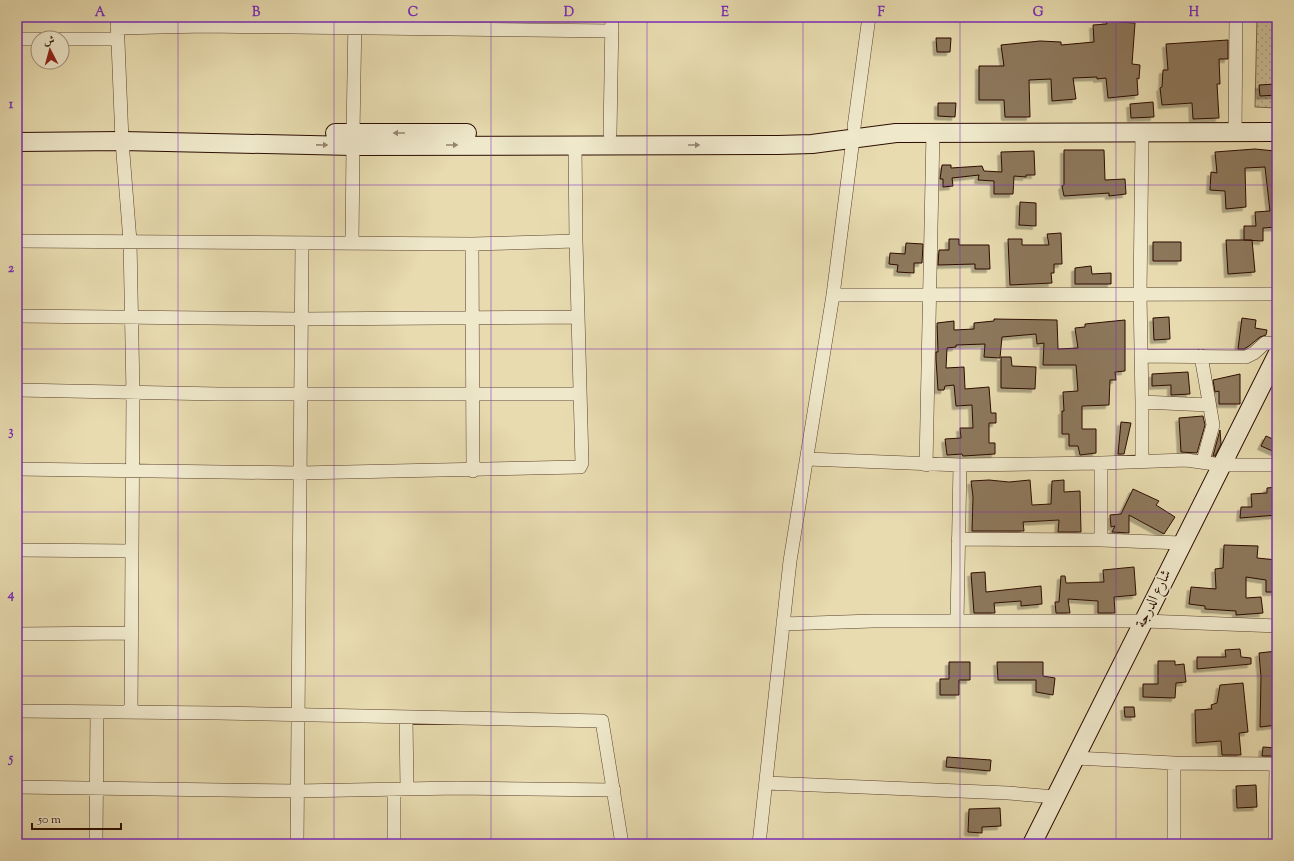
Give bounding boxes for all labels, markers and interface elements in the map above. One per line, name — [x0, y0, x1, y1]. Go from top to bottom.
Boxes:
text: A — [95, 4, 106, 22]
text: B — [252, 4, 261, 22]
text: C — [408, 4, 418, 22]
text: D — [564, 4, 574, 22]
text: E — [721, 4, 729, 22]
text: F — [877, 4, 885, 22]
text: G — [1033, 4, 1044, 22]
text: H — [1189, 4, 1200, 22]
north arrow — [30, 30, 70, 70]
text: ش — [43, 33, 55, 50]
text: 1 — [9, 96, 14, 114]
one-way arrow — [392, 130, 405, 136]
one-way arrow — [316, 142, 329, 148]
one-way arrow — [446, 142, 459, 148]
one-way arrow — [688, 142, 701, 148]
text: 2 — [8, 260, 15, 278]
text: 3 — [8, 423, 14, 441]
street label: شارع الدرجة — [1131, 566, 1178, 632]
text: 4 — [7, 586, 15, 604]
text: 5 — [8, 750, 14, 768]
scale bar — [32, 805, 121, 831]
text: 50 m — [37, 811, 61, 829]

